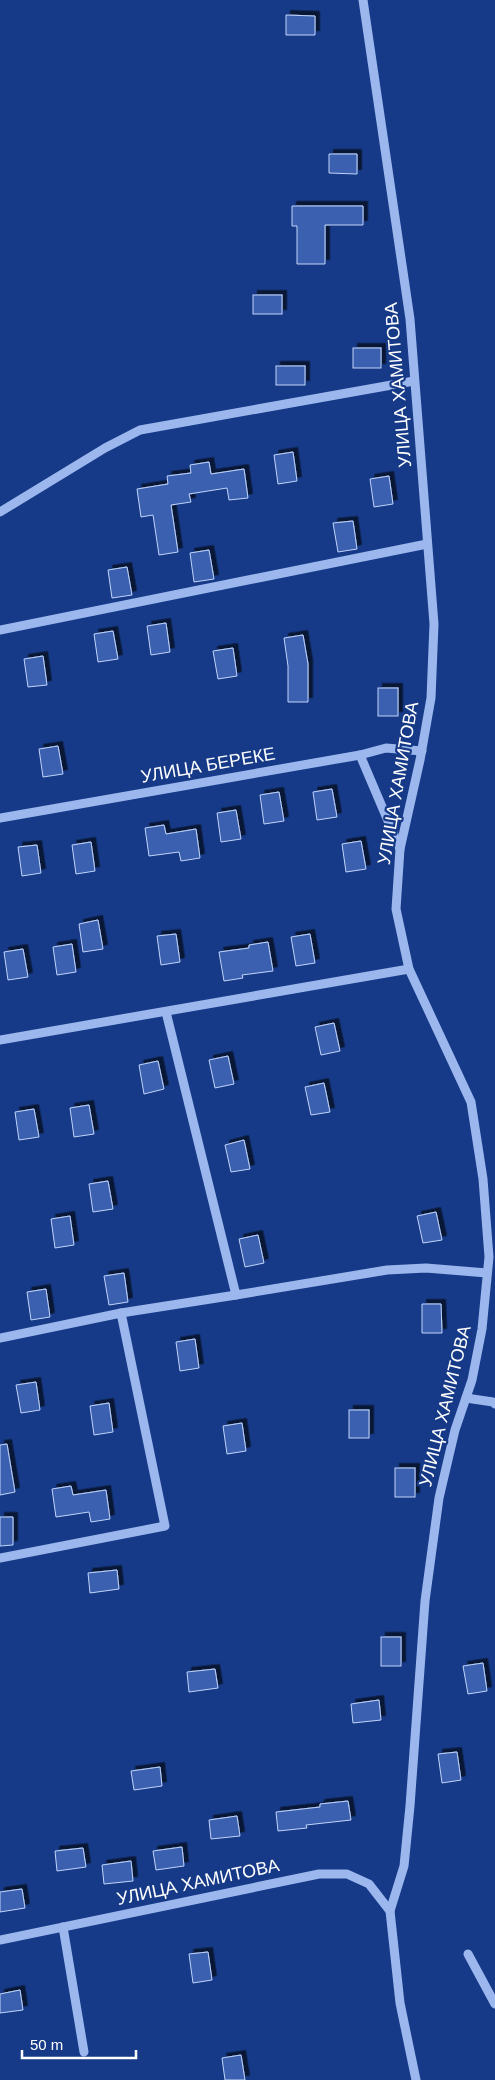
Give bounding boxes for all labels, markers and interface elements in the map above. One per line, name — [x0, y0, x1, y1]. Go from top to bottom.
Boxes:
street label: УЛИЦА ХАМИТОВА — [381, 302, 415, 468]
street label: УЛИЦА ХАМИТОВА — [374, 700, 422, 866]
street label: УЛИЦА БЕРЕКЕ — [139, 743, 277, 787]
street label: УЛИЦА ХАМИТОВА — [415, 1323, 475, 1489]
street label: УЛИЦА ХАМИТОВА — [115, 1855, 281, 1909]
scale bar — [22, 2028, 136, 2060]
text: 50 m — [30, 2036, 63, 2053]

